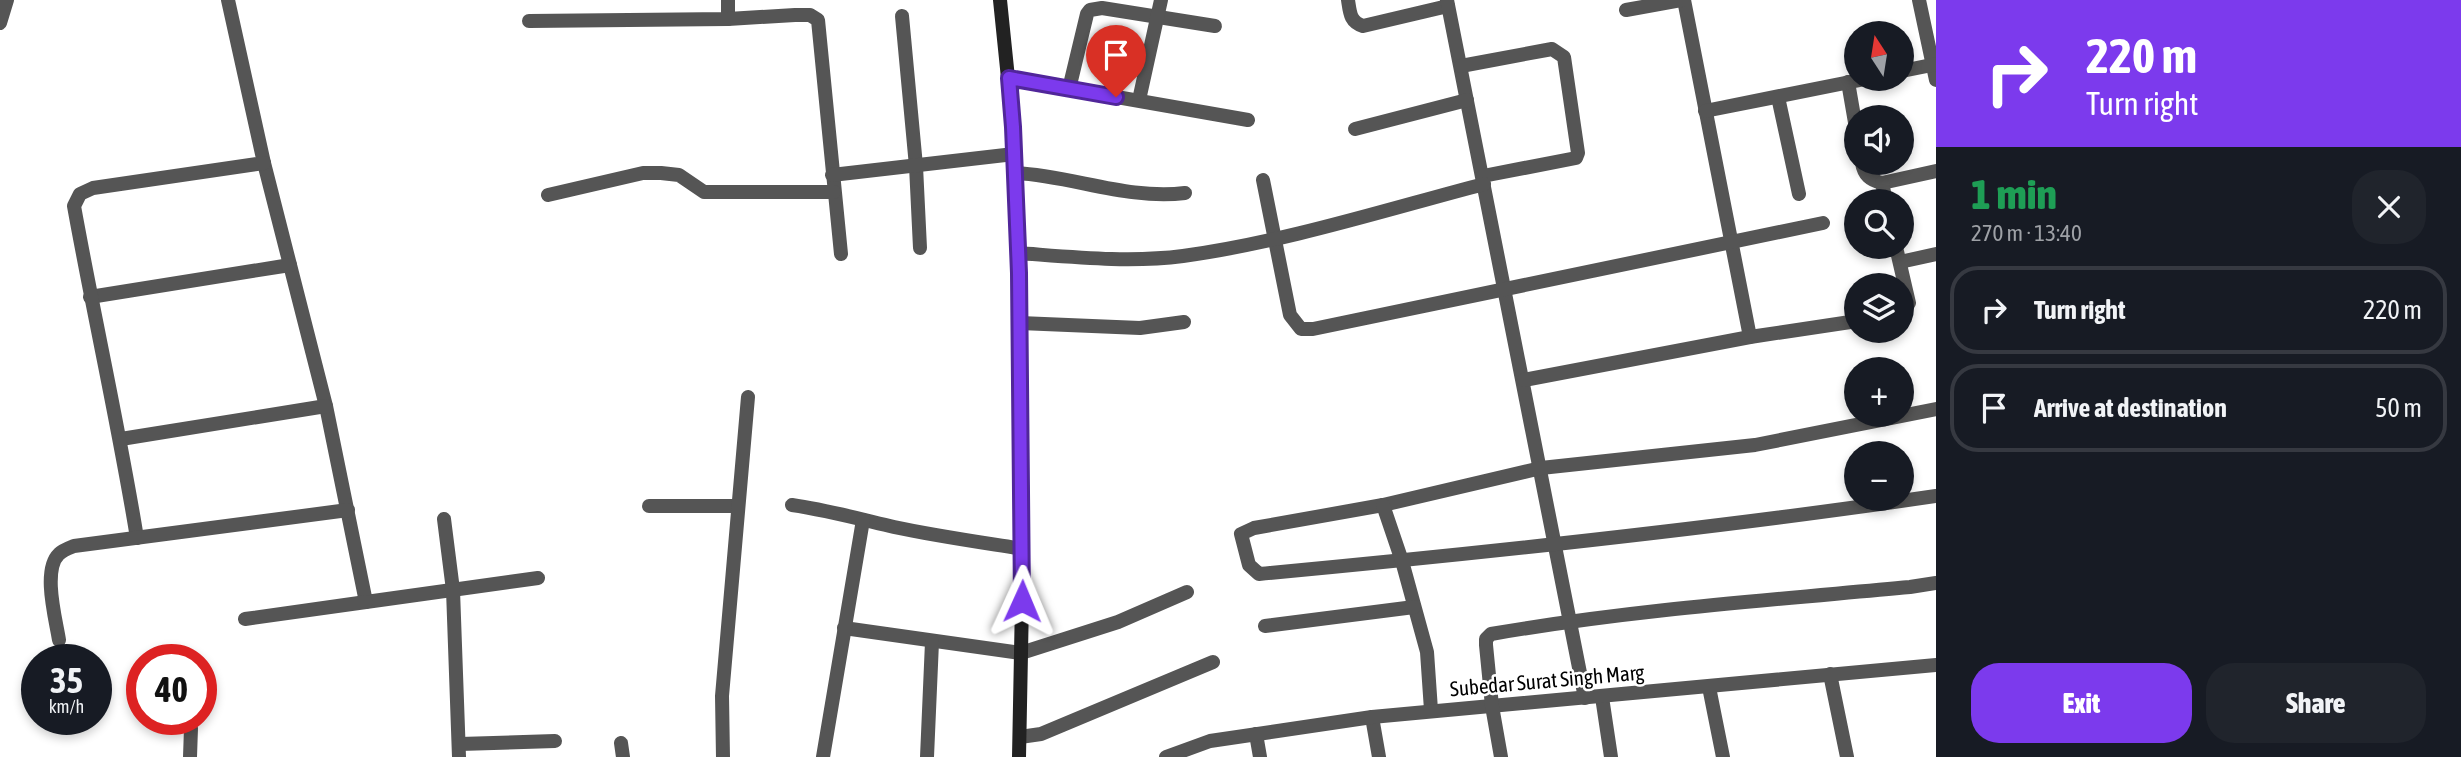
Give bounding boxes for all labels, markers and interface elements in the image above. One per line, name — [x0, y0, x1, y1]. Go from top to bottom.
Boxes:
north arrow — [1844, 21, 1914, 91]
map controls — [1844, 21, 1914, 511]
pin — [1086, 25, 1146, 97]
text: 220 m — [2086, 27, 2197, 83]
icon: right — [1971, 28, 2062, 119]
icon: arrive — [1097, 36, 1135, 74]
text: Turn right — [2086, 85, 2199, 122]
button: sound — [1844, 105, 1914, 175]
text: 1 min — [1971, 170, 2057, 218]
button: close — [2352, 170, 2426, 244]
button: search — [1844, 189, 1914, 259]
text: 270 m · 13:40 — [1971, 220, 2082, 246]
button: layers — [1844, 273, 1914, 343]
icon: right — [1975, 291, 2013, 329]
text: Turn right — [2034, 295, 2125, 325]
text: 220 m — [2363, 295, 2422, 325]
button: + — [1844, 357, 1914, 427]
icon: arrive — [1975, 389, 2013, 427]
text: Arrive at destination — [2034, 393, 2227, 423]
text: 50 m — [2375, 393, 2422, 423]
button: − — [1844, 441, 1914, 511]
position arrow — [985, 564, 1059, 638]
speed limit sign: 40 — [126, 644, 217, 735]
text: 35 — [50, 660, 83, 700]
street label: Subedar Surat Singh Marg — [1449, 660, 1645, 700]
button: Exit — [1971, 663, 2192, 743]
button: Share — [2206, 663, 2426, 743]
text: km/h — [49, 696, 84, 717]

